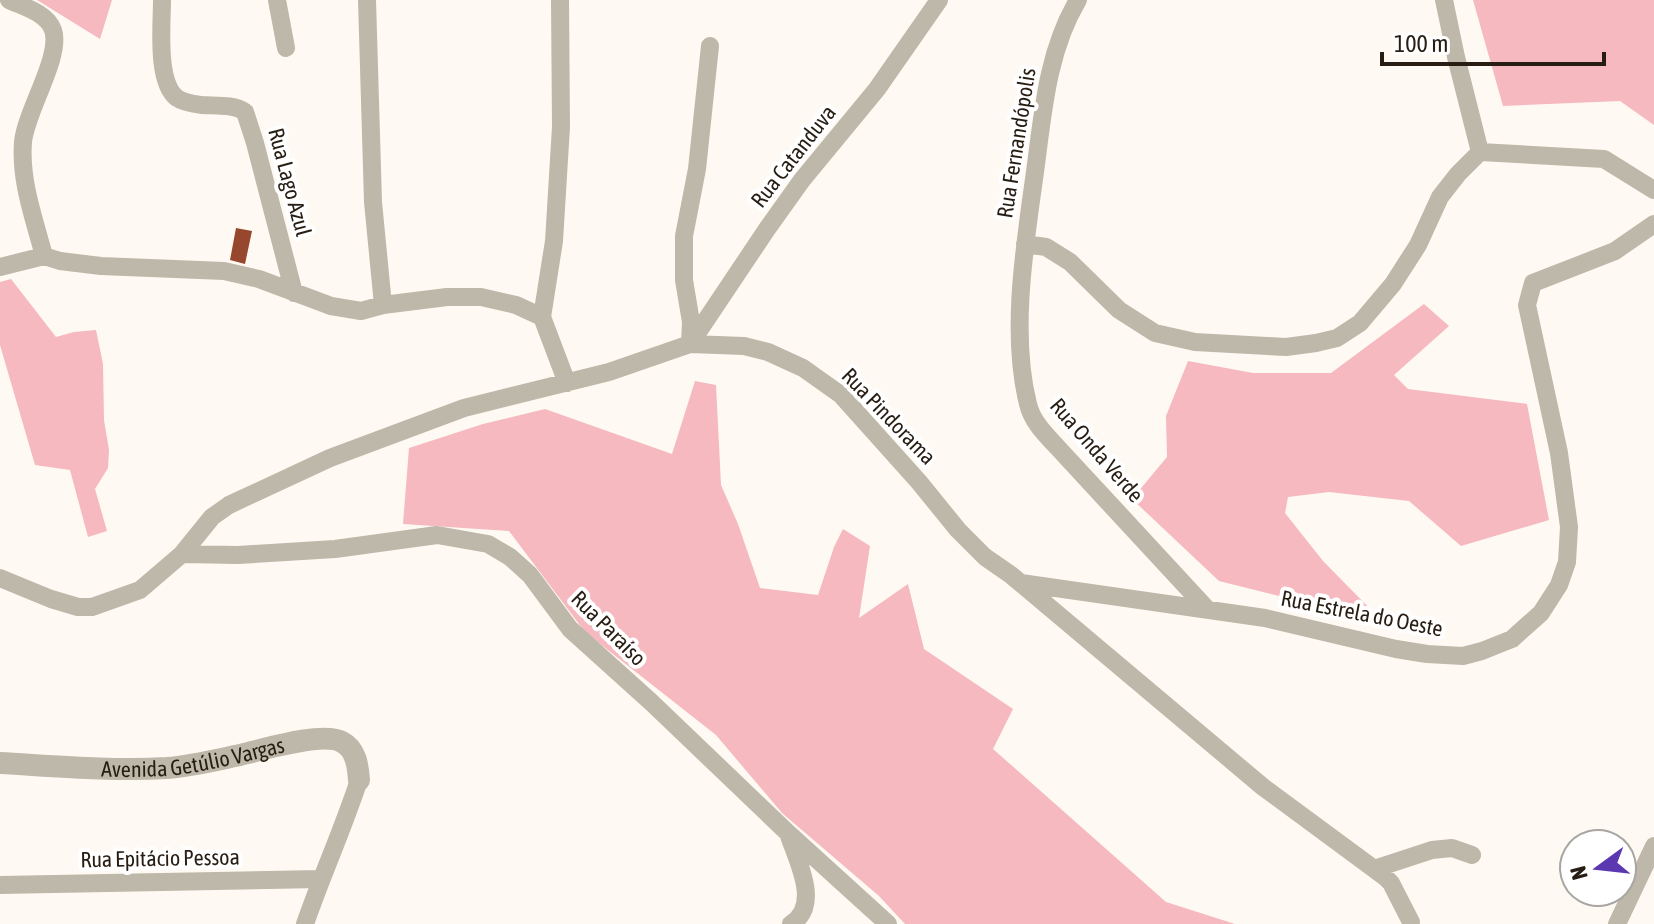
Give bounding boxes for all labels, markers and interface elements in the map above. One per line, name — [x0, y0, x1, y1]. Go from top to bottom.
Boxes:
scale bar — [1382, 16, 1604, 66]
text: 100 m — [1394, 30, 1448, 57]
street label: Rua Fernandópolis — [991, 66, 1041, 220]
street label: Rua Catanduva — [745, 100, 841, 212]
street label: Rua Lago Azul — [263, 125, 317, 239]
street label: Rua Pindorama — [837, 362, 941, 470]
street label: Rua Onda Verde — [1045, 393, 1149, 507]
street label: Rua Paraíso — [566, 585, 652, 671]
street label: Rua Estrela do Oeste — [1279, 585, 1445, 641]
street label: Avenida Getúlio Vargas — [101, 731, 287, 782]
north arrow — [1558, 828, 1638, 908]
street label: Rua Epitácio Pessoa — [80, 844, 240, 872]
text: N — [1564, 864, 1593, 883]

